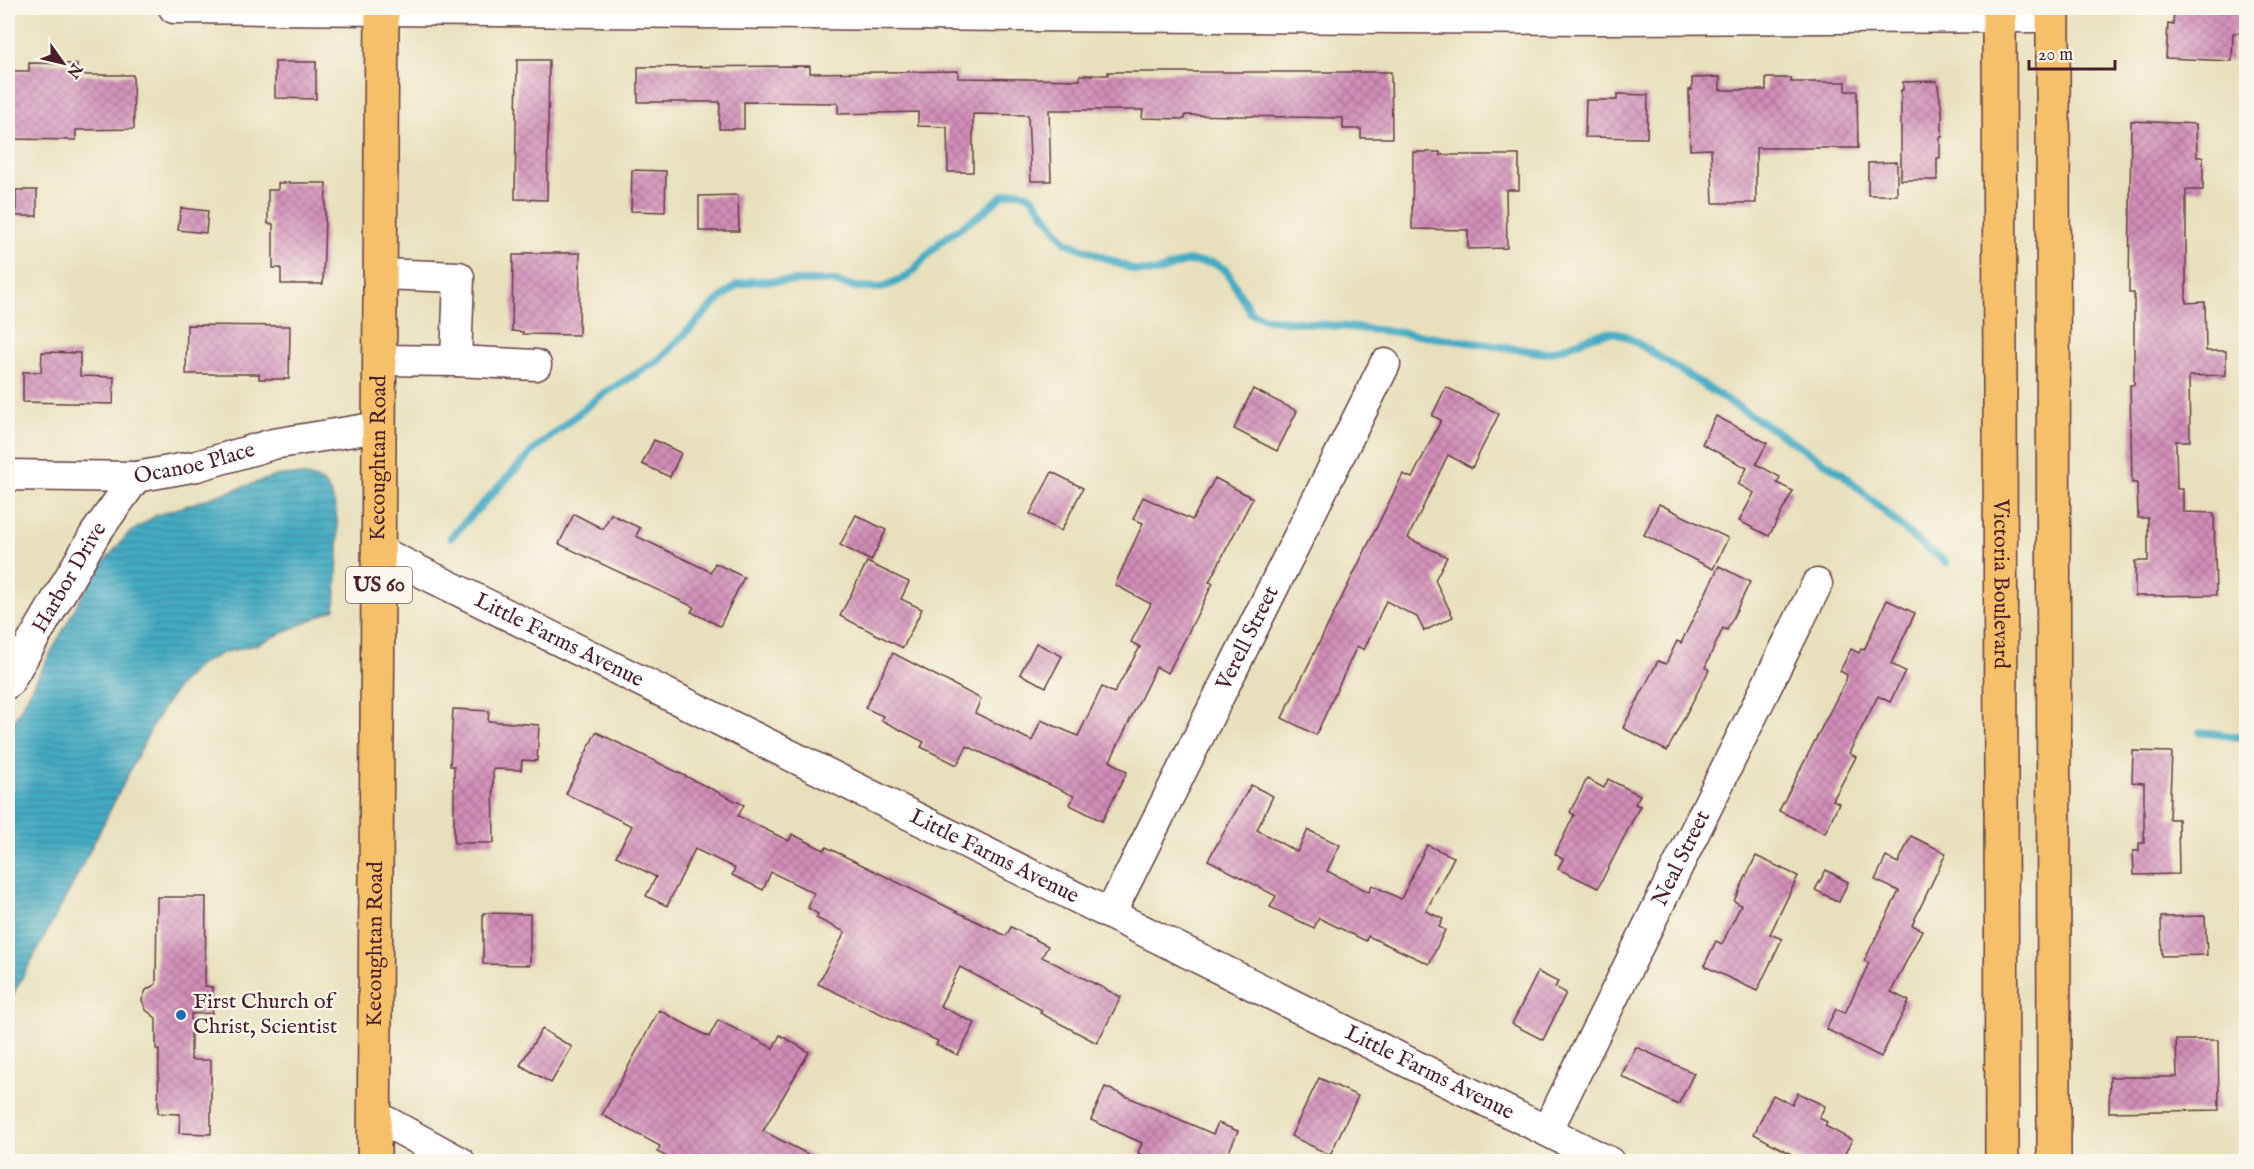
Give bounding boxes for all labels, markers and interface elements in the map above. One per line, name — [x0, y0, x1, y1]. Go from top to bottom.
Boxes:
north arrow — [33, 33, 93, 93]
scale bar — [2029, 33, 2114, 71]
text: 20 m — [2038, 44, 2073, 67]
text: N — [62, 58, 86, 82]
street label: Kecoughtan Road — [364, 375, 393, 541]
street label: Ocanoe Place — [132, 436, 258, 491]
street label: Victoria Boulevard — [1986, 498, 2015, 669]
street label: Harbor Drive — [26, 516, 113, 638]
road number: US 60 — [346, 567, 412, 603]
street label: Verell Street — [1210, 581, 1286, 696]
street label: Little Farms Avenue — [470, 587, 648, 694]
street label: Little Farms Avenue — [905, 803, 1084, 910]
street label: Neal Street — [1646, 805, 1717, 911]
street label: Kecoughtan Road — [361, 861, 390, 1027]
place label: First Church of Christ, Scientist — [193, 988, 338, 1041]
marker: First Church of Christ, Scientist — [174, 1008, 188, 1022]
street label: Little Farms Avenue — [1340, 1019, 1519, 1127]

